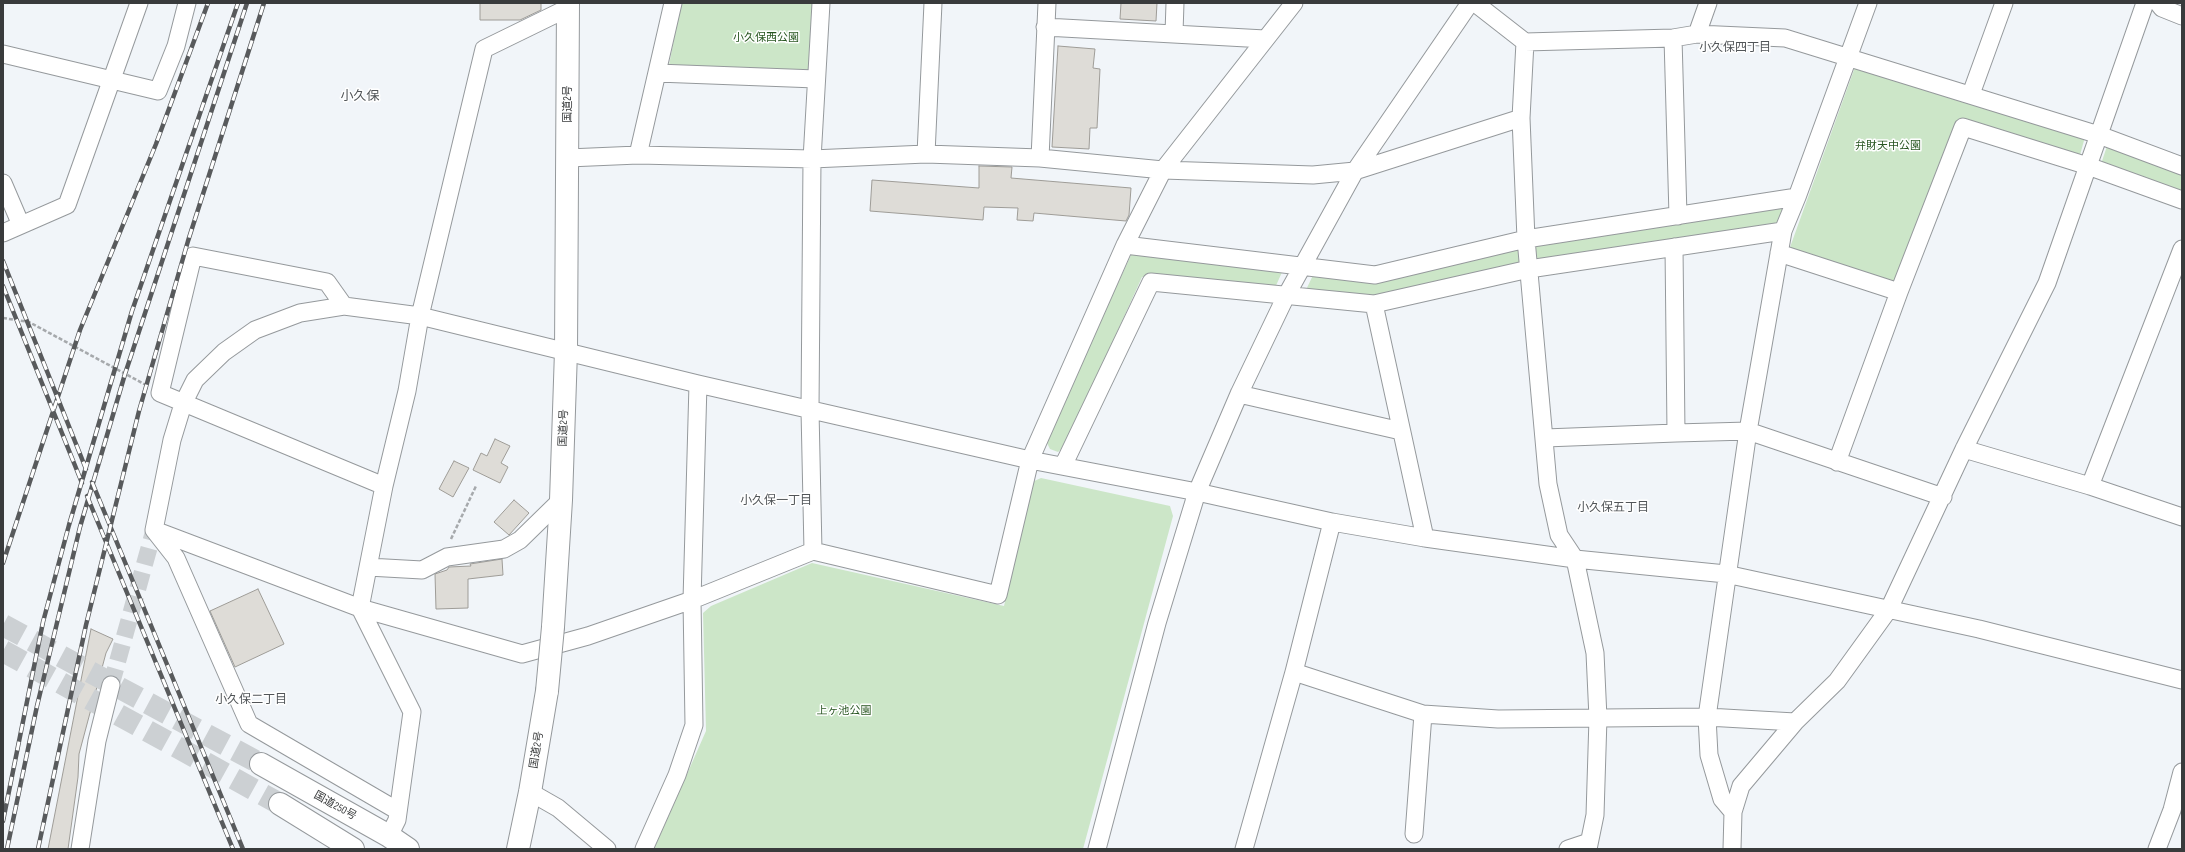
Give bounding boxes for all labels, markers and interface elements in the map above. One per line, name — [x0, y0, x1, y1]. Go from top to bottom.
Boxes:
park label: 小久保西公園 — [733, 31, 799, 45]
district label: 小久保四丁目 — [1699, 41, 1771, 55]
street label: 国道2号 — [561, 85, 575, 123]
district label: 小久保 — [341, 89, 379, 105]
park label: 弁財天中公園 — [1855, 139, 1921, 153]
street label: 国道2号 — [557, 409, 571, 447]
district label: 小久保一丁目 — [740, 494, 812, 508]
district label: 小久保五丁目 — [1577, 501, 1649, 515]
district label: 小久保二丁目 — [215, 693, 287, 707]
park label: 上ヶ池公園 — [817, 704, 871, 718]
street label: 国道2号 — [528, 730, 546, 770]
street label: 国道250号 — [311, 789, 359, 823]

